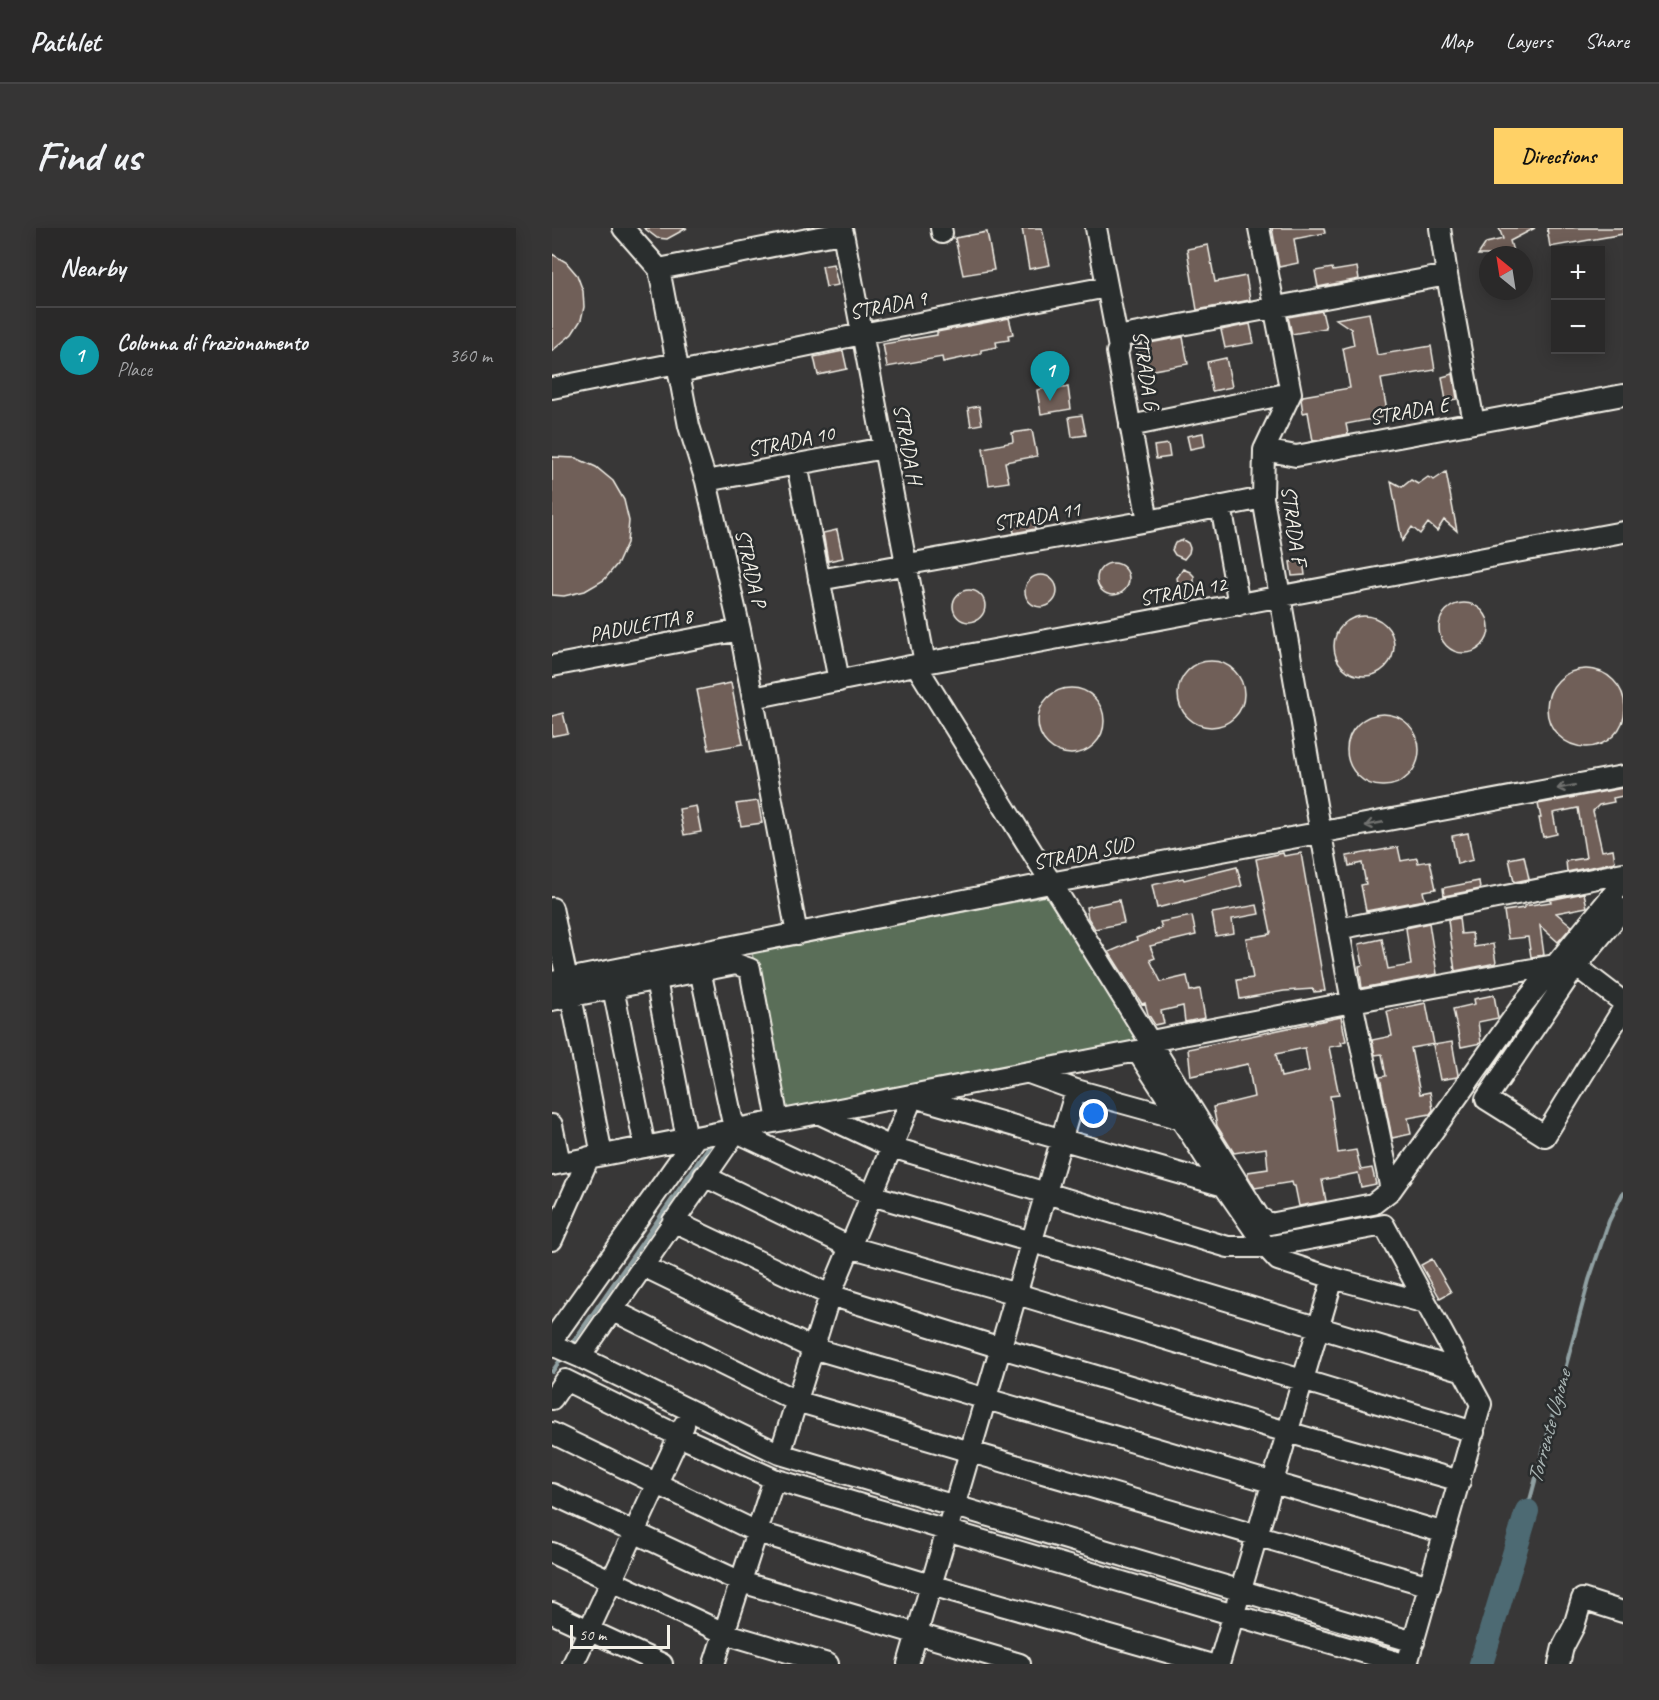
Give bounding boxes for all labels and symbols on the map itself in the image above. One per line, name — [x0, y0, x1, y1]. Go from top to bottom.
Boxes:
north arrow — [1479, 246, 1533, 300]
street label: STRADA 9 — [847, 284, 930, 325]
street label: STRADA G — [1127, 329, 1165, 414]
pin: 1 — [1030, 352, 1070, 401]
street label: STRADA E — [1367, 391, 1453, 431]
street label: STRADA H — [888, 402, 929, 489]
street label: STRADA 10 — [745, 420, 838, 462]
street label: STRADA F — [1276, 484, 1313, 571]
street label: STRADA 11 — [992, 495, 1084, 536]
street label: STRADA P — [729, 527, 773, 612]
street label: STRADA 12 — [1138, 570, 1230, 611]
street label: PADULETTA 8 — [587, 602, 697, 648]
one-way arrow — [1556, 782, 1576, 793]
one-way arrow — [1365, 819, 1384, 830]
street label: STRADA SUD — [1031, 830, 1137, 875]
your location — [1079, 1099, 1108, 1128]
water label: Torrente Ugione — [1520, 1365, 1578, 1487]
scale bar — [570, 1622, 670, 1650]

